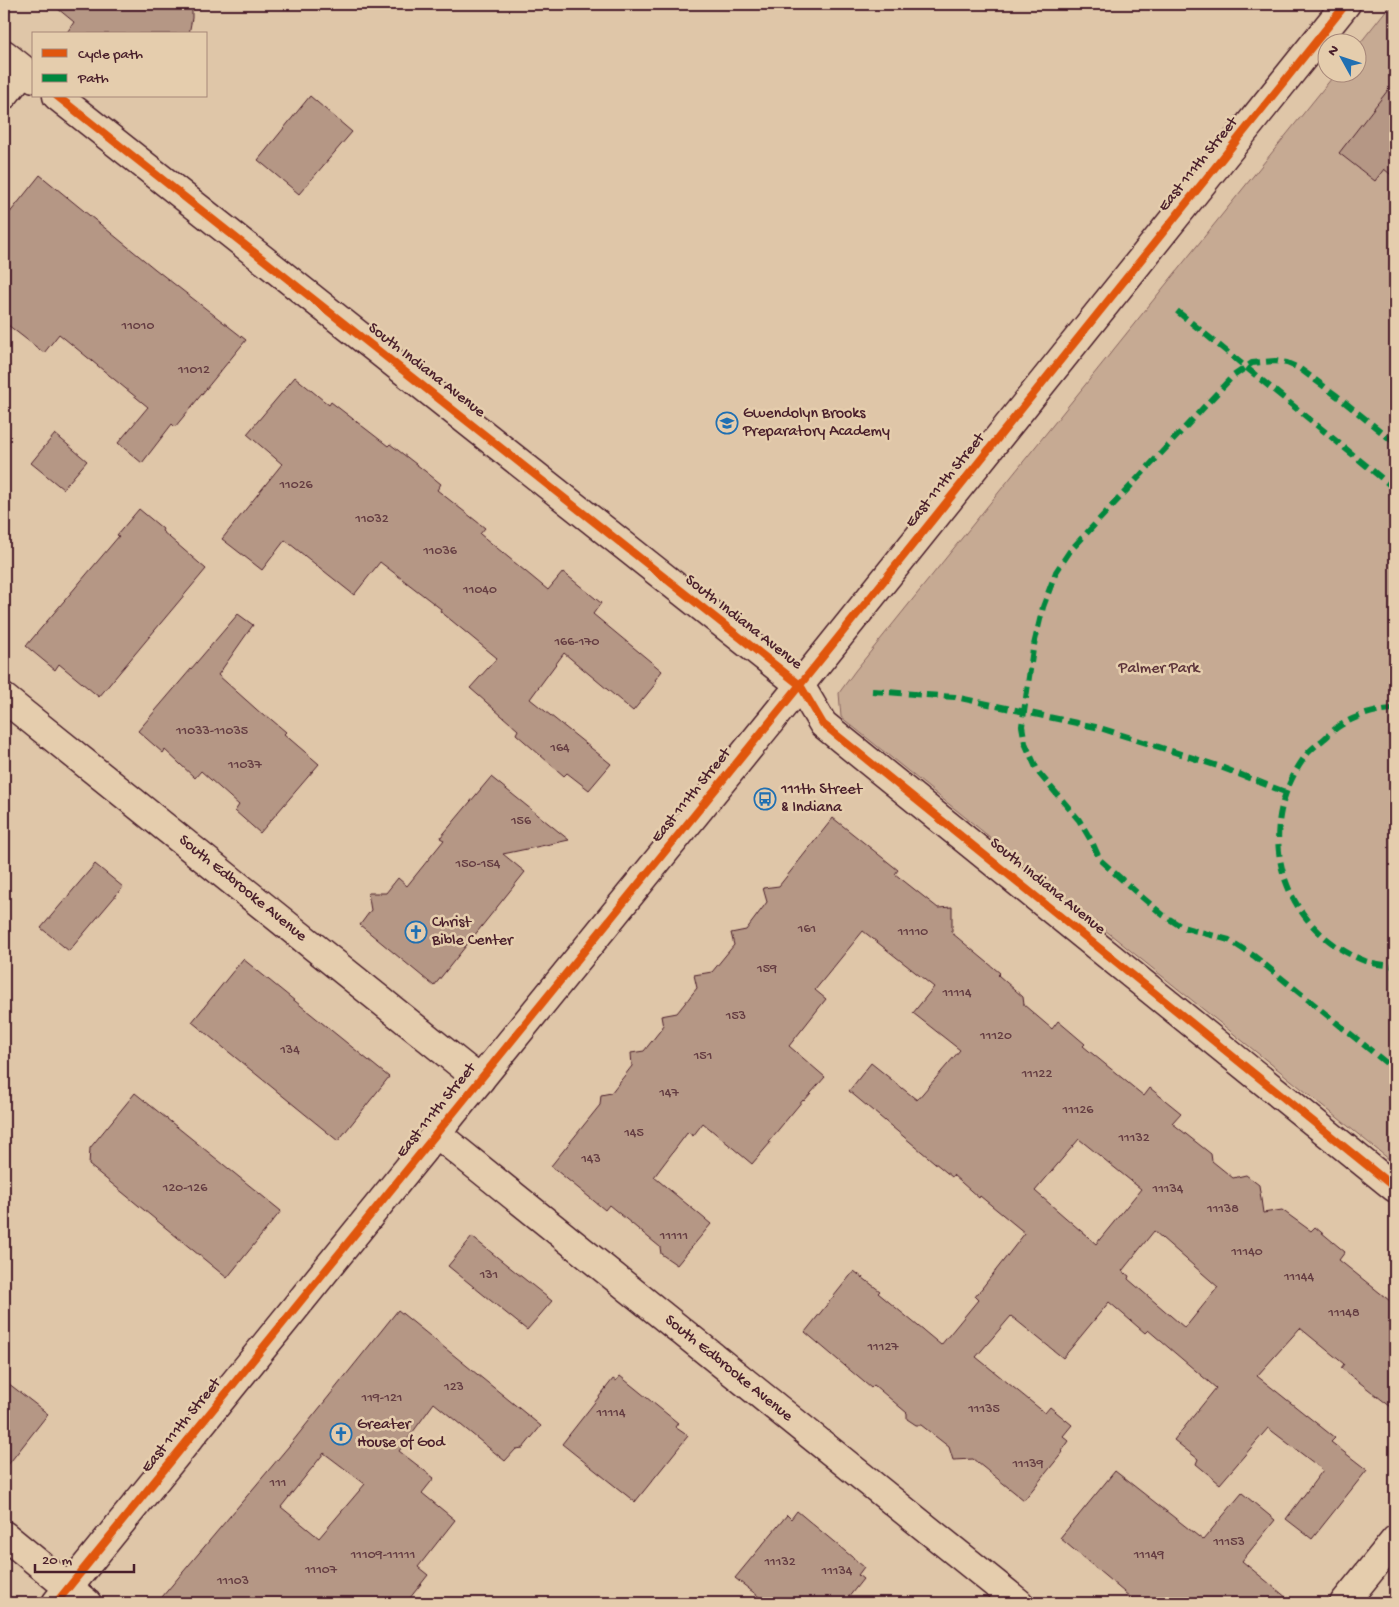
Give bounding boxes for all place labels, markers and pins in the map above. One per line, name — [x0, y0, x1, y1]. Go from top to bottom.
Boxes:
place label: Gwendolyn Brooks Preparatory Academy — [742, 405, 890, 442]
school or university icon: Gwendolyn Brooks Preparatory Academy — [715, 411, 739, 435]
place label: 111th Street & Indiana — [780, 781, 863, 818]
bus stop icon: 111th Street & Indiana — [753, 787, 777, 811]
place label: Christ Bible Center — [431, 914, 514, 951]
church icon: Christ Bible Center — [404, 920, 428, 944]
place label: Greater House of God — [357, 1416, 446, 1453]
church icon: Greater House of God — [329, 1422, 353, 1446]

